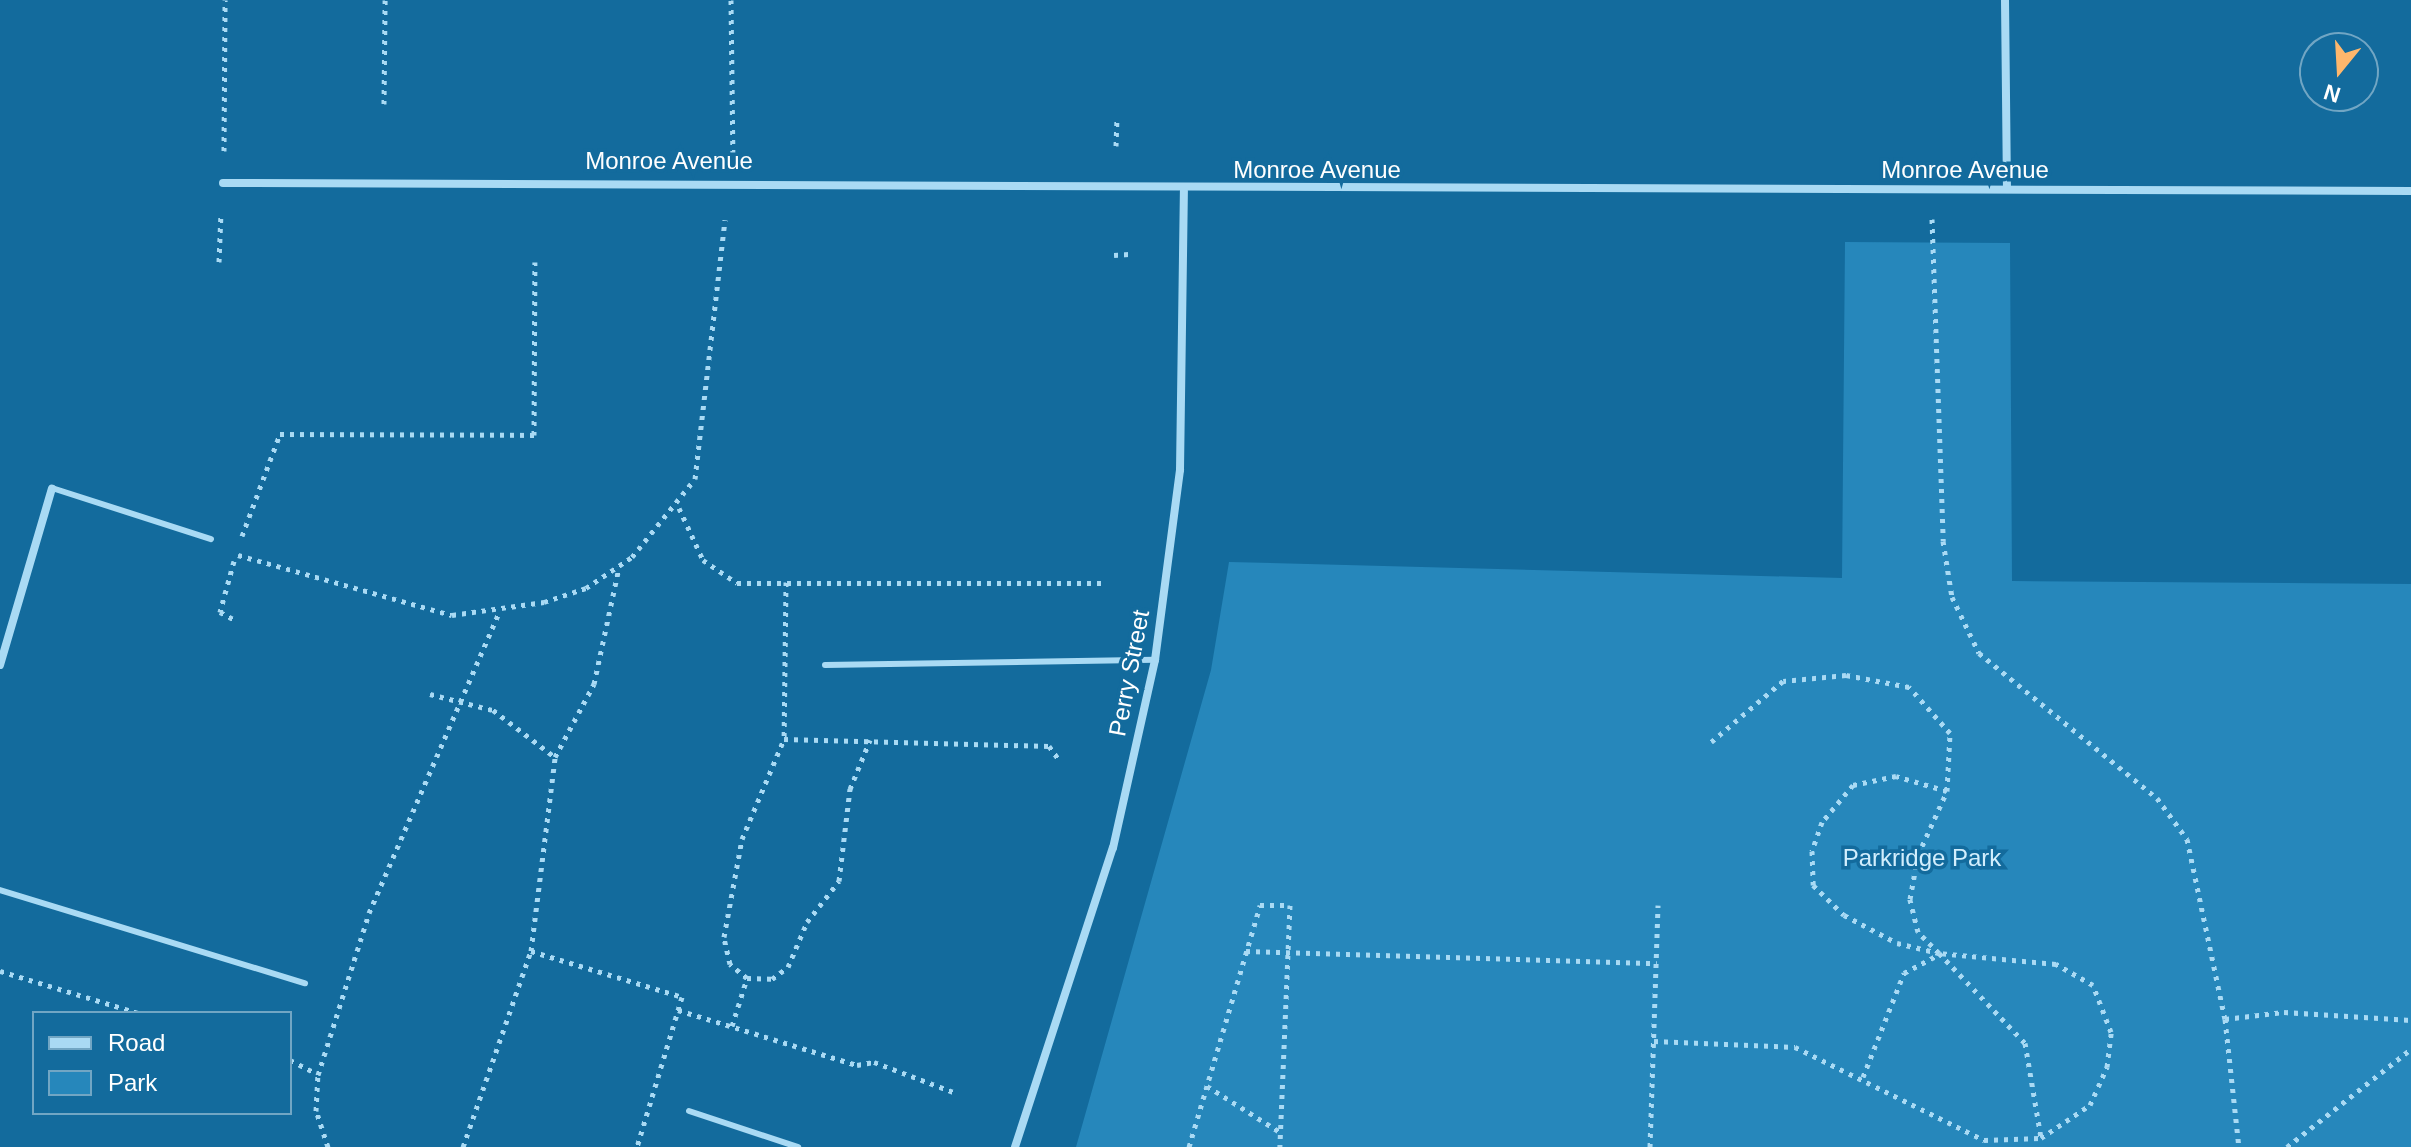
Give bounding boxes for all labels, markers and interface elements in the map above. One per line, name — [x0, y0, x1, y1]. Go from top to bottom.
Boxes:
north arrow — [2299, 32, 2379, 112]
text: N — [2321, 79, 2343, 108]
street label: Monroe Avenue — [584, 147, 754, 175]
street label: Monroe Avenue — [1232, 156, 1402, 184]
street label: Monroe Avenue — [1880, 156, 2050, 184]
street label: Perry Street — [1103, 607, 1155, 739]
park label: Parkridge Park — [1843, 844, 2001, 872]
legend — [32, 1011, 292, 1115]
text: Road — [108, 1029, 165, 1056]
text: Park — [108, 1069, 157, 1096]

